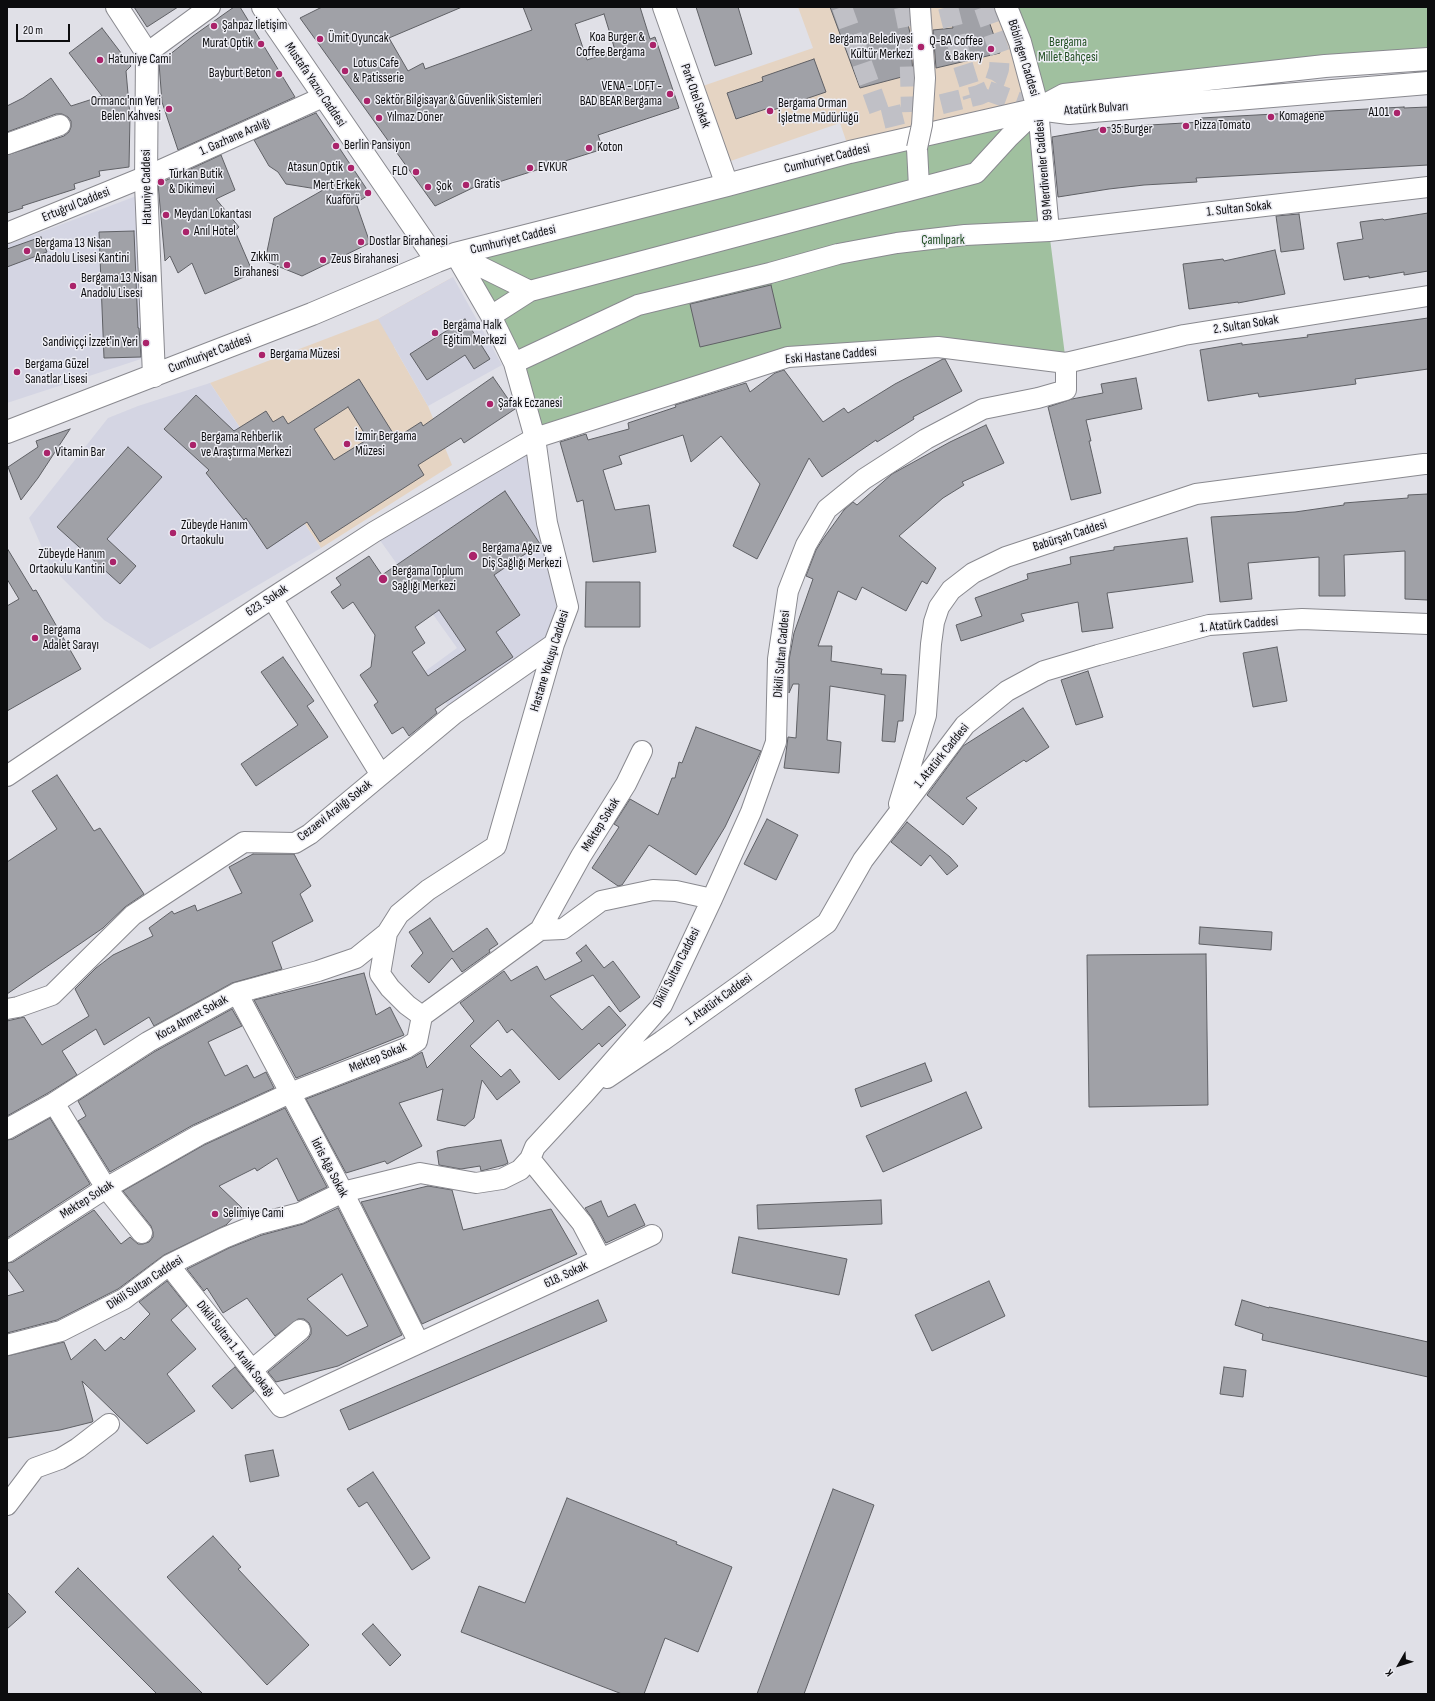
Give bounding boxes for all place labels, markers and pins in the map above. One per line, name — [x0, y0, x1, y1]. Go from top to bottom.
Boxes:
place label: Şahpaz İletişim — [222, 18, 287, 34]
marker: Şahpaz İletişim — [209, 21, 219, 31]
place label: Koa Burger & Coffee Bergama — [576, 30, 645, 61]
place label: Ümit Oyuncak — [328, 31, 389, 47]
place label: Bergama Belediyesi Kültür Merkezi — [829, 32, 913, 63]
marker: Ümit Oyuncak — [315, 34, 325, 44]
place label: Q-BA Coffee & Bakery — [929, 34, 983, 65]
place label: Murat Optik — [202, 36, 253, 52]
marker: Murat Optik — [256, 39, 266, 49]
marker: Koa Burger & Coffee Bergama — [648, 40, 658, 50]
marker: Bergama Belediyesi Kültür Merkezi — [916, 42, 926, 52]
marker: Q-BA Coffee & Bakery — [986, 44, 996, 54]
place label: Hatuniye Cami — [108, 52, 171, 68]
marker: Hatuniye Cami — [95, 55, 105, 65]
place label: Lotus Cafe & Patisserie — [353, 56, 404, 87]
place label: Bayburt Beton — [209, 66, 271, 82]
marker: Lotus Cafe & Patisserie — [340, 66, 350, 76]
marker: Bayburt Beton — [274, 69, 284, 79]
place label: VENA - LOFT - BAD BEAR Bergama — [580, 79, 662, 110]
marker: VENA - LOFT - BAD BEAR Bergama — [665, 89, 675, 99]
place label: Sektör Bilgisayar & Güvenlik Sistemleri — [375, 93, 542, 109]
place label: Ormancı'nın Yeri Belen Kahvesi — [91, 94, 161, 125]
marker: Sektör Bilgisayar & Güvenlik Sistemleri — [362, 96, 372, 106]
place label: Bergama Orman İşletme Müdürlüğü — [778, 96, 859, 127]
marker: Ormancı'nın Yeri Belen Kahvesi — [164, 104, 174, 114]
place label: A101 — [1369, 105, 1389, 121]
marker: Bergama Orman İşletme Müdürlüğü — [765, 106, 775, 116]
marker: A101 — [1392, 108, 1402, 118]
place label: Komagene — [1279, 109, 1325, 125]
place label: Yılmaz Döner — [387, 110, 443, 126]
marker: Komagene — [1266, 112, 1276, 122]
marker: Yılmaz Döner — [374, 113, 384, 123]
place label: Pizza Tomato — [1194, 118, 1251, 134]
marker: Pizza Tomato — [1181, 121, 1191, 131]
place label: 35 Burger — [1111, 122, 1152, 138]
marker: 35 Burger — [1098, 125, 1108, 135]
place label: Berlin Pansiyon — [344, 138, 410, 154]
place label: Koton — [597, 140, 623, 156]
marker: Berlin Pansiyon — [331, 141, 341, 151]
marker: Koton — [584, 143, 594, 153]
place label: Atasun Optik — [288, 160, 343, 176]
place label: EVKUR — [538, 160, 568, 176]
marker: Atasun Optik — [346, 163, 356, 173]
marker: EVKUR — [525, 163, 535, 173]
place label: FLO — [392, 164, 408, 180]
place label: Türkan Butik & Dikimevi — [169, 167, 223, 198]
marker: FLO — [411, 167, 421, 177]
marker: Türkan Butik & Dikimevi — [156, 177, 166, 187]
place label: Gratis — [474, 177, 500, 193]
place label: Mert Erkek Kuaförü — [313, 178, 360, 209]
place label: Şok — [436, 179, 452, 195]
marker: Gratis — [461, 180, 471, 190]
marker: Şok — [423, 182, 433, 192]
marker: Mert Erkek Kuaförü — [363, 188, 373, 198]
place label: Meydan Lokantası — [174, 207, 252, 223]
marker: Meydan Lokantası — [161, 210, 171, 220]
place label: Anıl Hotel — [194, 224, 236, 240]
marker: Anıl Hotel — [181, 227, 191, 237]
place label: Dostlar Birahanesi — [369, 234, 448, 250]
place label: Bergama 13 Nisan Anadolu Lisesi Kantini — [35, 236, 129, 267]
marker: Dostlar Birahanesi — [356, 237, 366, 247]
marker: Bergama 13 Nisan Anadolu Lisesi Kantini — [22, 246, 32, 256]
place label: Zıkkım Birahanesi — [234, 250, 279, 281]
place label: Zeus Birahanesi — [331, 252, 399, 268]
marker: Zeus Birahanesi — [318, 255, 328, 265]
marker: Zıkkım Birahanesi — [282, 260, 292, 270]
place label: Bergama 13 Nisan Anadolu Lisesi — [81, 271, 157, 302]
marker: Bergama 13 Nisan Anadolu Lisesi — [68, 281, 78, 291]
place label: Bergama Halk Eğitim Merkezi — [443, 318, 507, 349]
marker: Bergama Halk Eğitim Merkezi — [430, 328, 440, 338]
place label: Sandiviççi İzzet'in Yeri — [43, 335, 138, 351]
marker: Sandiviççi İzzet'in Yeri — [141, 338, 151, 348]
place label: Bergama Müzesi — [270, 347, 340, 363]
marker: Bergama Müzesi — [257, 350, 267, 360]
place label: Bergama Güzel Sanatlar Lisesi — [25, 357, 89, 388]
marker: Bergama Güzel Sanatlar Lisesi — [12, 367, 22, 377]
place label: Şafak Eczanesi — [498, 396, 562, 412]
marker: Şafak Eczanesi — [485, 399, 495, 409]
place label: İzmir Bergama Müzesi — [355, 429, 417, 460]
place label: Bergama Rehberlik ve Araştırma Merkezi — [201, 430, 292, 461]
marker: İzmir Bergama Müzesi — [342, 439, 352, 449]
marker: Bergama Rehberlik ve Araştırma Merkezi — [188, 440, 198, 450]
place label: Vitamin Bar — [55, 445, 105, 461]
marker: Vitamin Bar — [42, 448, 52, 458]
place label: Zübeyde Hanım Ortaokulu — [181, 518, 248, 549]
marker: Zübeyde Hanım Ortaokulu — [168, 528, 178, 538]
place label: Bergama Ağız ve Diş Sağlığı Merkezi — [482, 541, 562, 572]
place label: Zübeyde Hanım Ortaokulu Kantini — [29, 547, 105, 578]
marker: Bergama Ağız ve Diş Sağlığı Merkezi — [467, 550, 479, 562]
marker: Zübeyde Hanım Ortaokulu Kantini — [108, 557, 118, 567]
place label: Bergama Toplum Sağlığı Merkezi — [392, 564, 463, 595]
marker: Bergama Toplum Sağlığı Merkezi — [377, 573, 389, 585]
place label: Bergama Adalet Sarayı — [43, 623, 99, 654]
marker: Bergama Adalet Sarayı — [30, 633, 40, 643]
place label: Selimiye Cami — [223, 1206, 284, 1222]
marker: Selimiye Cami — [210, 1209, 220, 1219]

